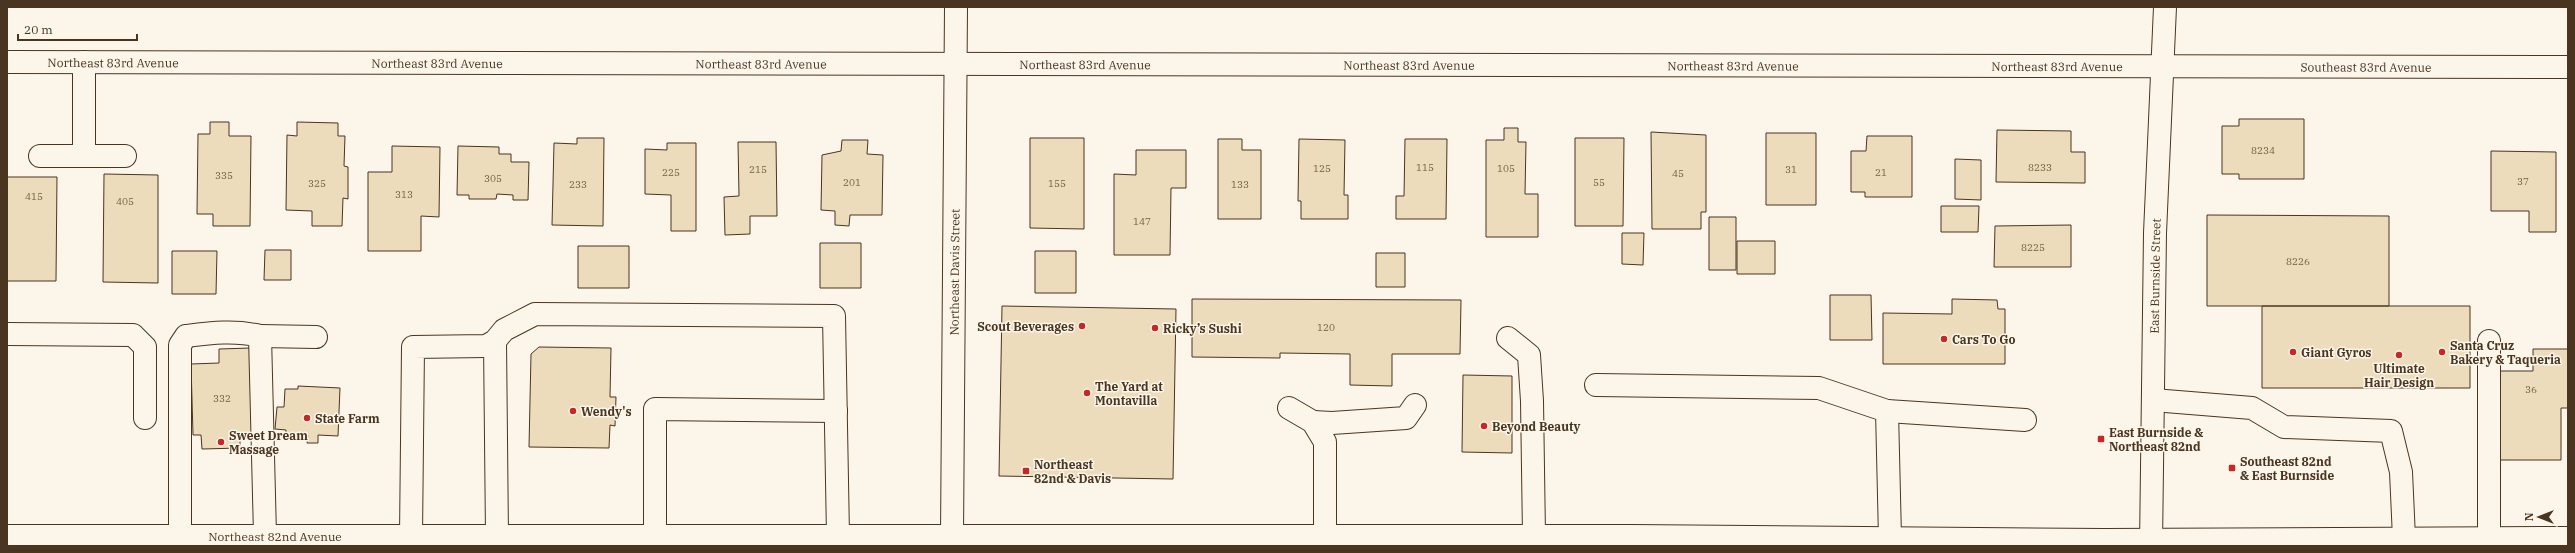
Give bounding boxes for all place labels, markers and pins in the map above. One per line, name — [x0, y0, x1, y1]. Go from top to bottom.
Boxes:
place label: Scout Beverages — [977, 319, 1074, 334]
marker: Scout Beverages — [1077, 321, 1087, 331]
place label: Ricky’s Sushi — [1163, 321, 1242, 336]
marker: Ricky’s Sushi — [1150, 323, 1160, 333]
place label: Cars To Go — [1952, 332, 2016, 347]
marker: Cars To Go — [1939, 334, 1949, 344]
place label: Santa Cruz Bakery & Taqueria — [2450, 338, 2561, 367]
place label: Giant Gyros — [2301, 345, 2371, 360]
marker: Giant Gyros — [2288, 347, 2298, 357]
marker: Santa Cruz Bakery & Taqueria — [2437, 347, 2447, 357]
marker: Ultimate Hair Design — [2394, 350, 2404, 360]
place label: Ultimate Hair Design — [2364, 361, 2434, 390]
place label: The Yard at Montavilla — [1095, 379, 1163, 408]
marker: The Yard at Montavilla — [1082, 388, 1092, 398]
place label: Wendy's — [581, 404, 631, 419]
marker: Wendy's — [568, 406, 578, 416]
place label: State Farm — [315, 411, 380, 426]
marker: State Farm — [302, 413, 312, 423]
place label: Beyond Beauty — [1492, 419, 1580, 434]
marker: Beyond Beauty — [1479, 421, 1489, 431]
place label: East Burnside & Northeast 82nd — [2109, 425, 2203, 454]
place label: Sweet Dream Massage — [229, 428, 308, 457]
marker: East Burnside & Northeast 82nd — [2096, 434, 2106, 444]
marker: Sweet Dream Massage — [216, 437, 226, 447]
place label: Southeast 82nd & East Burnside — [2240, 454, 2334, 483]
place label: Northeast 82nd & Davis — [1034, 457, 1111, 486]
marker: Southeast 82nd & East Burnside — [2227, 463, 2237, 473]
marker: Northeast 82nd & Davis — [1021, 466, 1031, 476]

